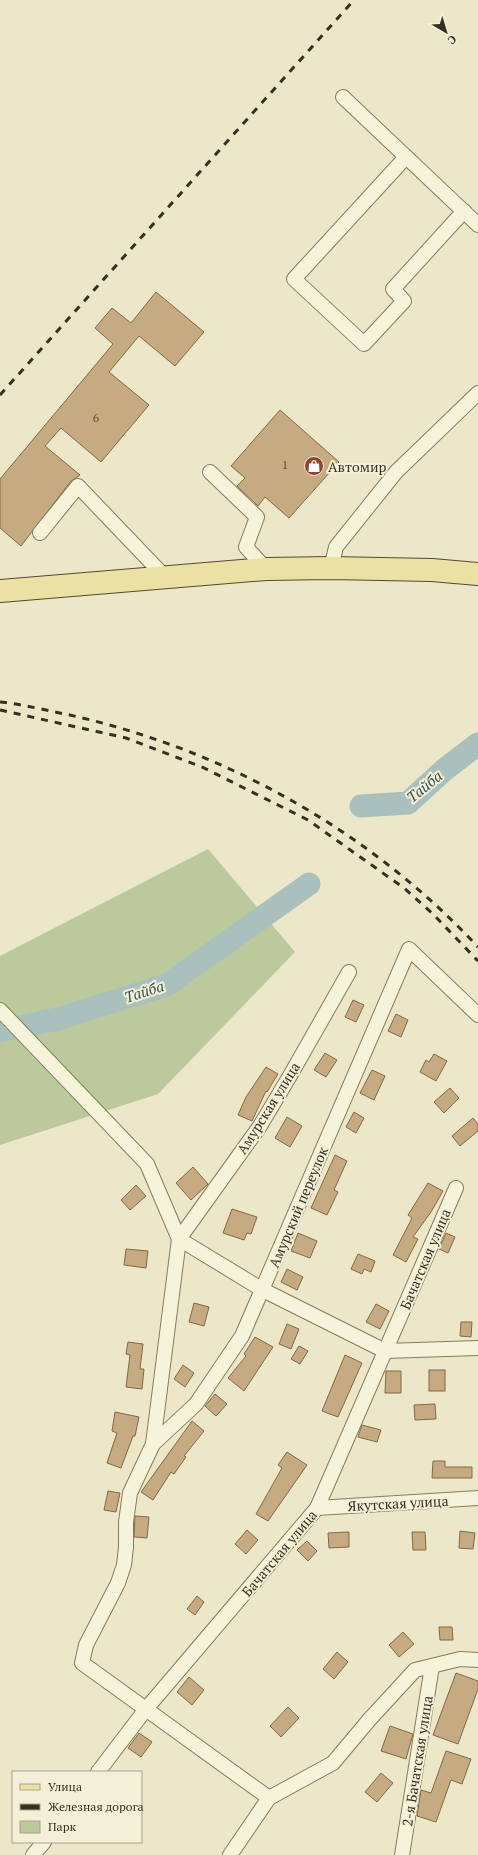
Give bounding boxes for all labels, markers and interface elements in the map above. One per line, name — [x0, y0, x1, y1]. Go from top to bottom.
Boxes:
north arrow — [426, 12, 466, 52]
text: С — [445, 32, 459, 48]
house number: 6 — [93, 410, 100, 425]
shop icon: Автомир — [303, 455, 325, 477]
house number: 1 — [282, 457, 288, 472]
place label: Автомир — [328, 457, 386, 476]
water label: Тайба — [402, 765, 446, 807]
water label: Тайба — [122, 975, 166, 1007]
street label: Амурская улица — [232, 1058, 304, 1158]
street label: Амурский переулок — [264, 1143, 332, 1270]
street label: Бачатская улица — [395, 1206, 455, 1312]
street label: Якутская улица — [347, 1491, 449, 1515]
street label: Бачатская улица — [237, 1506, 321, 1600]
street label: 2-я Бачатская улица — [397, 1694, 437, 1828]
legend — [12, 1771, 142, 1843]
text: Улица — [48, 1779, 82, 1794]
text: Железная дорога — [48, 1799, 144, 1814]
text: Парк — [48, 1819, 76, 1834]

